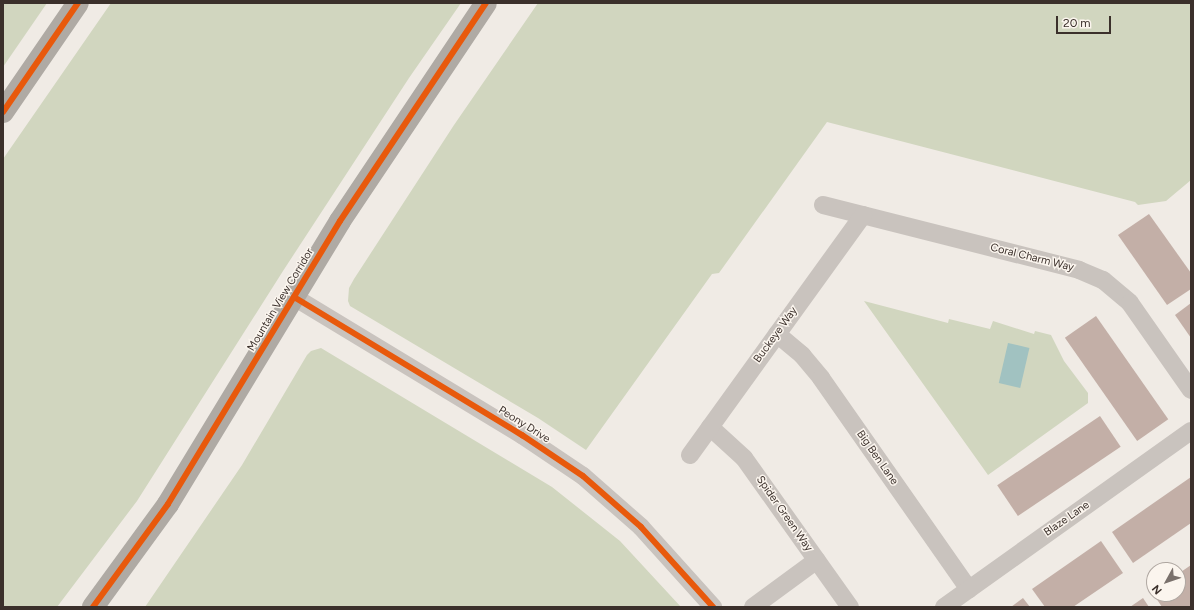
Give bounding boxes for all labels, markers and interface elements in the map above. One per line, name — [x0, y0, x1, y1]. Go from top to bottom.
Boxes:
scale bar — [1058, 8, 1113, 34]
text: 20 m — [1063, 16, 1091, 30]
street label: Coral Charm Way — [989, 241, 1075, 275]
street label: Mountain View Corridor — [245, 246, 317, 354]
street label: Buckeye Way — [751, 305, 801, 365]
street label: Peony Drive — [496, 404, 552, 446]
street label: Big Ben Lane — [853, 428, 901, 488]
street label: Spider Green Way — [753, 474, 815, 554]
street label: Blaze Lane — [1042, 499, 1092, 539]
north arrow — [1146, 562, 1186, 602]
text: N — [1149, 582, 1165, 597]

